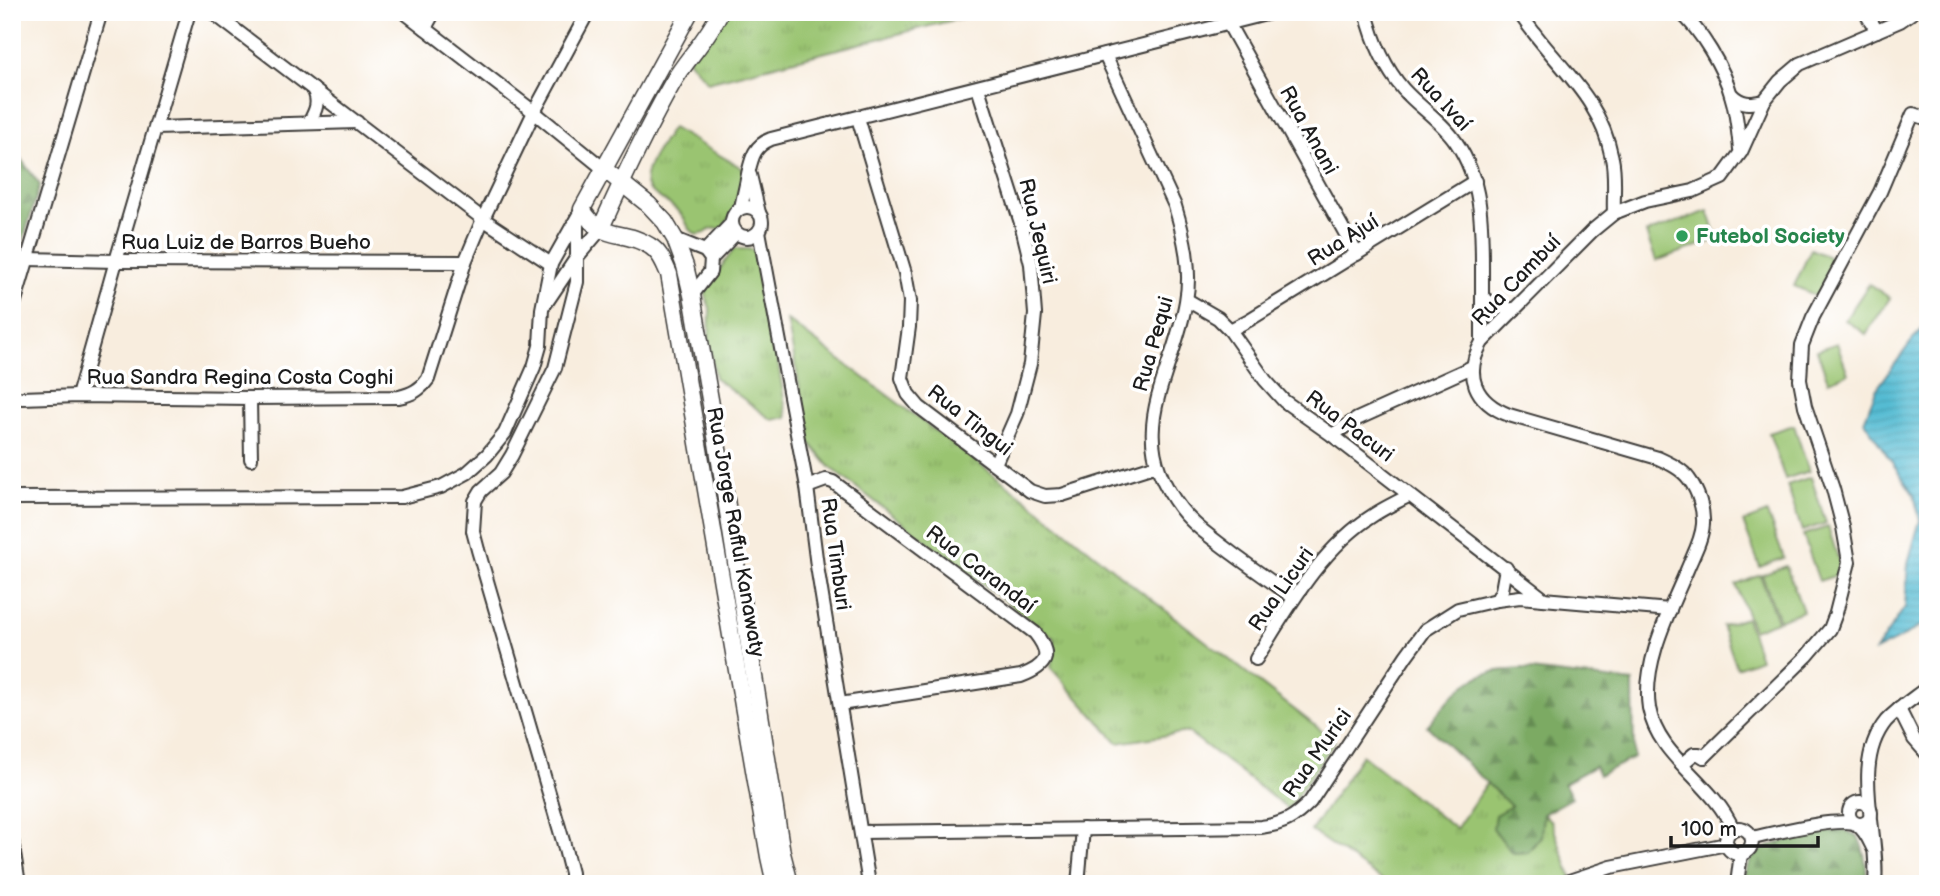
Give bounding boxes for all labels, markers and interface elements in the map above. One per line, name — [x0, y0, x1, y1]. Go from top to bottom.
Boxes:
street label: Rua Ivaí — [1405, 63, 1477, 137]
street label: Rua Anani — [1274, 82, 1343, 179]
street label: Rua Jequiri — [1013, 176, 1062, 286]
street label: Rua Ajuí — [1303, 208, 1384, 272]
place label: Futebol Society — [1696, 224, 1845, 249]
marker: Futebol Society — [1674, 228, 1690, 244]
street label: Rua Cambuí — [1467, 229, 1567, 331]
street label: Rua Luiz de Barros Bueho — [121, 230, 371, 255]
street label: Rua Pequi — [1128, 294, 1179, 395]
street label: Rua Sandra Regina Costa Coghi — [87, 365, 393, 390]
street label: Rua Tingui — [922, 380, 1017, 461]
street label: Rua Pacuri — [1301, 385, 1399, 468]
street label: Rua Jorge Rafful Kanawaty — [701, 405, 770, 660]
street label: Rua Timburi — [815, 496, 856, 612]
street label: Rua Carandaí — [921, 520, 1041, 619]
street label: Rua Licuri — [1243, 543, 1319, 636]
street label: Rua Murici — [1278, 704, 1357, 802]
scale bar — [1671, 805, 1818, 849]
text: 100 m — [1681, 817, 1737, 842]

